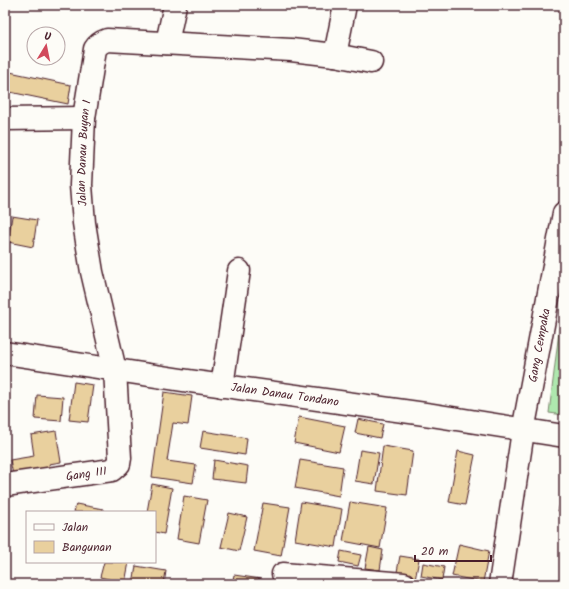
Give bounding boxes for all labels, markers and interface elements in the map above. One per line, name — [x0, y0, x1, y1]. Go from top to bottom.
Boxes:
north arrow — [26, 26, 66, 66]
text: U — [43, 28, 53, 47]
street label: Jalan Danau Buyan I — [72, 98, 97, 207]
street label: Gang Cempaka — [523, 306, 556, 384]
street label: Jalan Danau Tondano — [230, 378, 340, 412]
street label: Gang III — [65, 462, 108, 486]
legend — [26, 511, 156, 563]
text: Jalan — [62, 518, 88, 537]
scale bar — [415, 537, 491, 563]
text: Bangunan — [62, 538, 112, 557]
text: 20 m — [421, 542, 449, 561]

